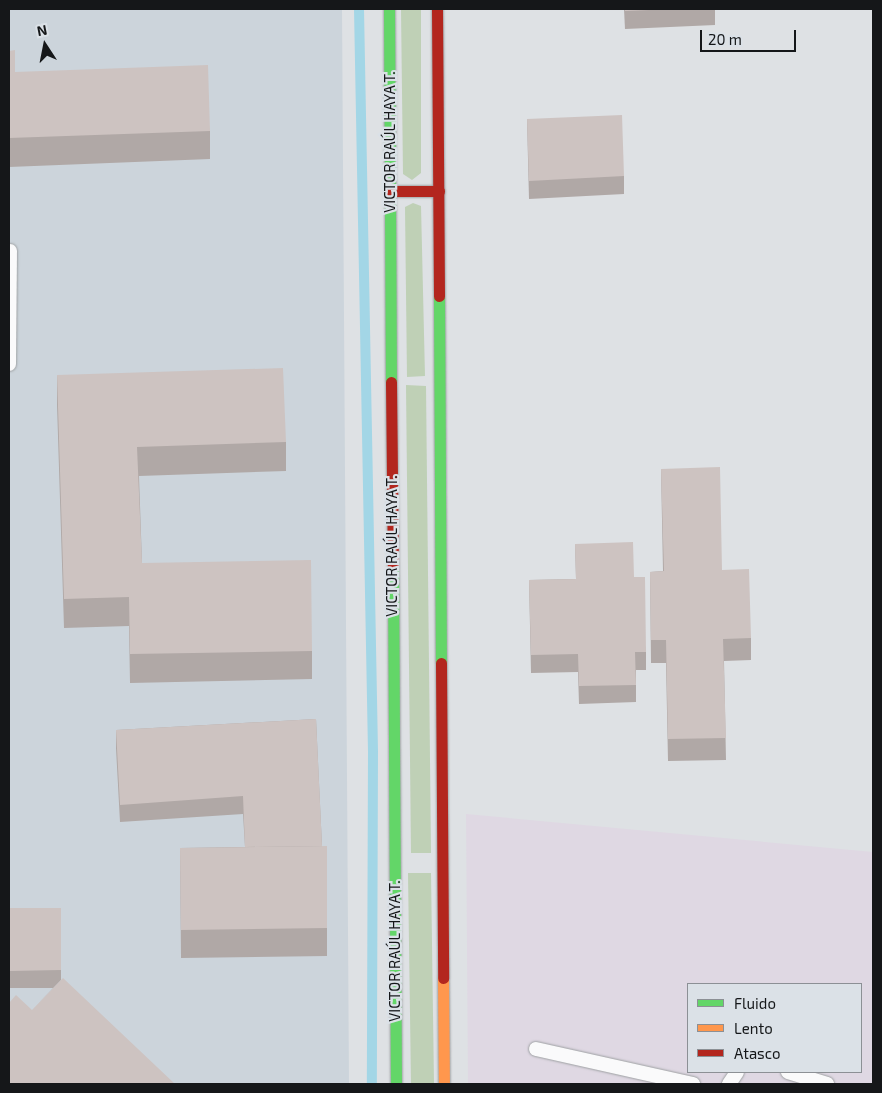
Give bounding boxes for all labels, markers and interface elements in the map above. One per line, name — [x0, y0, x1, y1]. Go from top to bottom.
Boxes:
north arrow — [20, 20, 70, 70]
text: N — [35, 20, 49, 39]
scale bar — [702, 20, 798, 52]
text: 20 m — [708, 30, 742, 48]
street label: VICTOR RAÚL HAYA T. — [381, 71, 399, 213]
street label: VICTOR RAÚL HAYA T. — [383, 475, 401, 617]
street label: VICTOR RAÚL HAYA T. — [386, 880, 404, 1022]
legend — [687, 983, 862, 1073]
text: Fluido — [734, 994, 776, 1012]
text: Lento — [734, 1019, 773, 1037]
text: Atasco — [734, 1044, 780, 1062]

